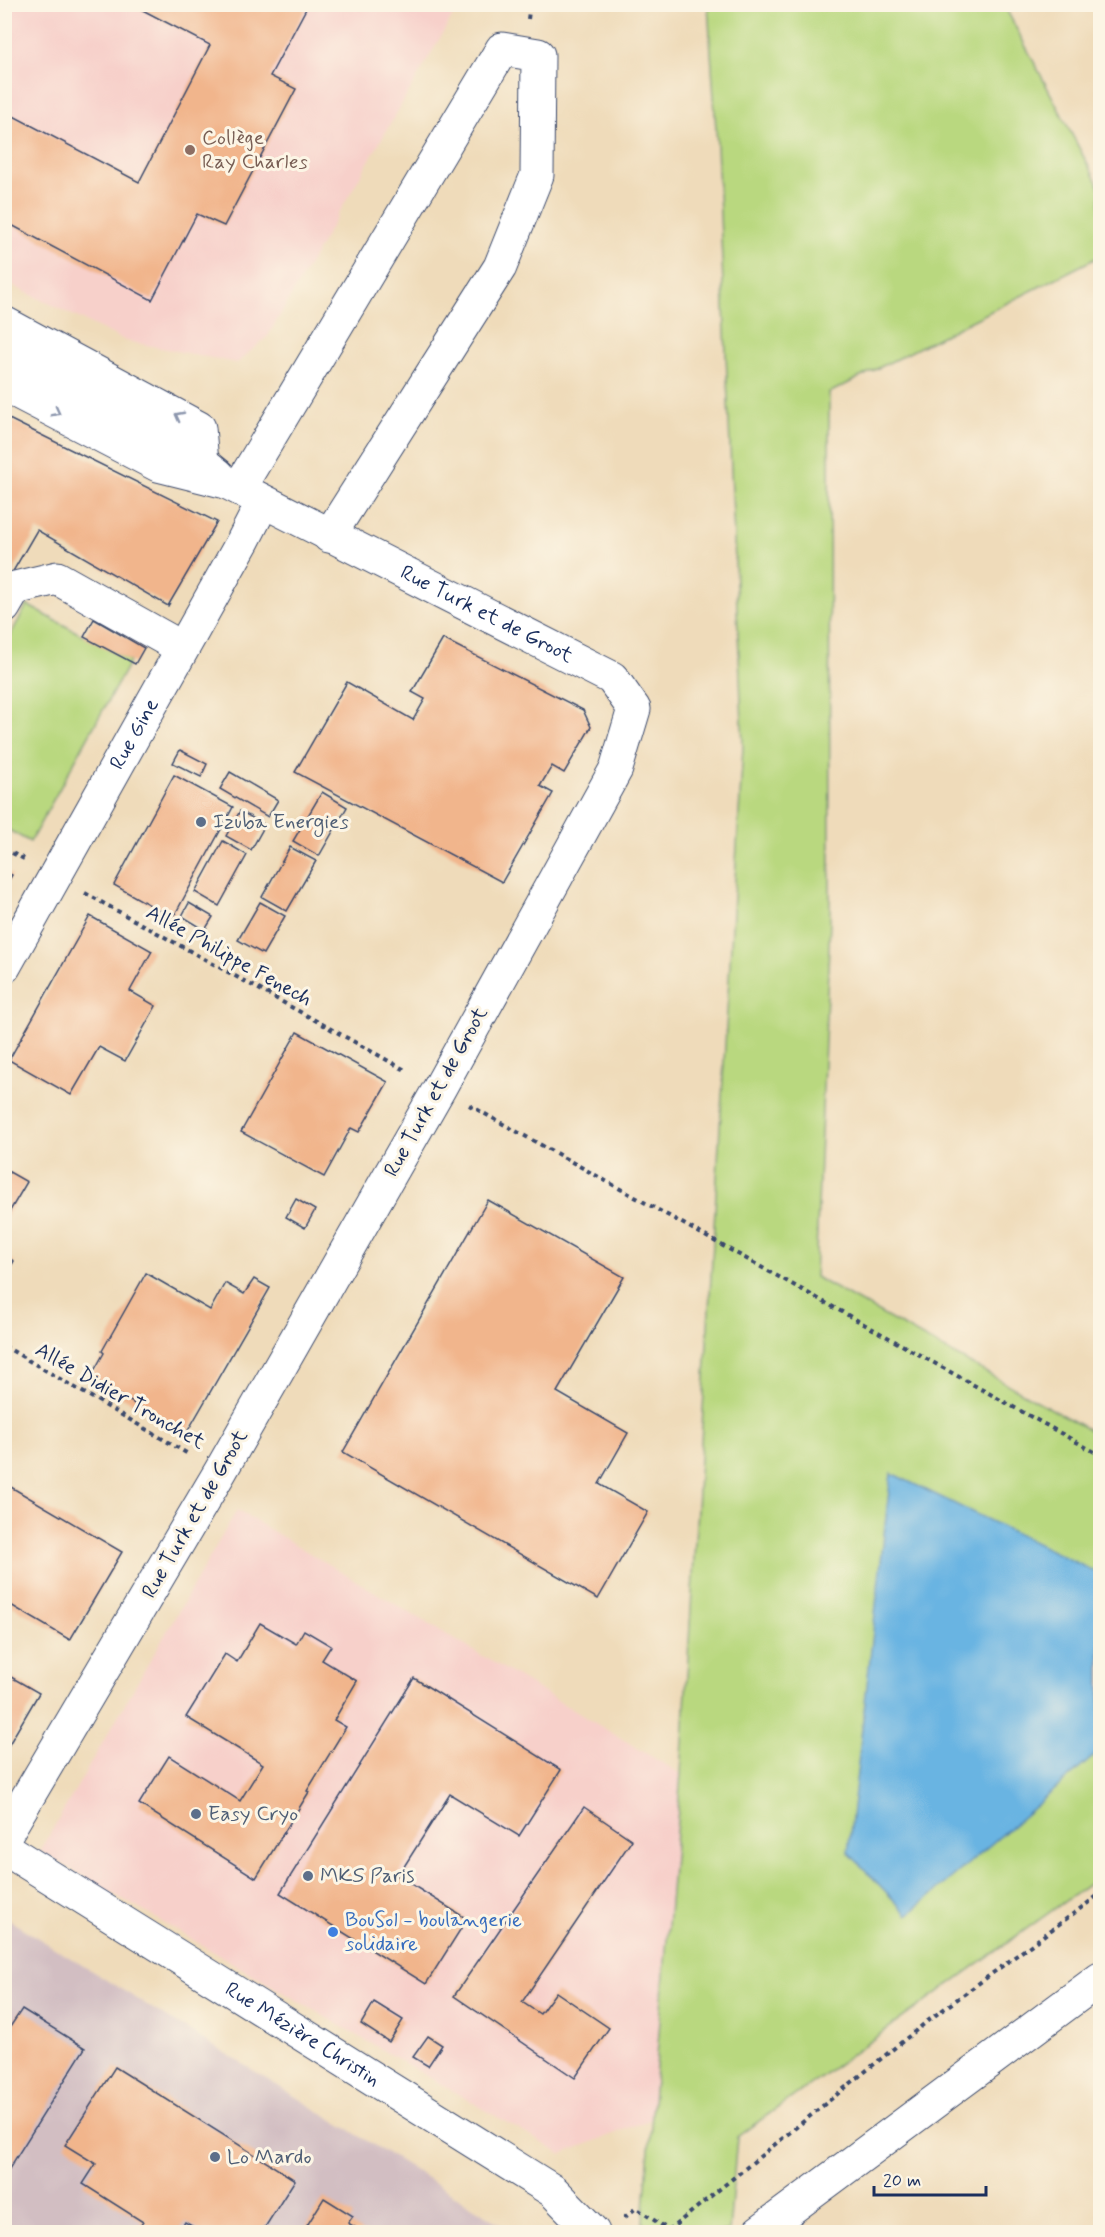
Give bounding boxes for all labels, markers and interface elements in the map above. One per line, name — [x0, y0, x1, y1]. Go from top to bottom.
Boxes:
place label: Collège Ray Charles — [202, 124, 308, 176]
marker: Collège Ray Charles — [183, 143, 197, 157]
one-way arrow — [50, 404, 61, 416]
one-way arrow — [174, 412, 185, 424]
street label: Rue Turk et de Groot — [395, 559, 578, 670]
street label: Rue Gine — [103, 693, 166, 775]
place label: Izuba Energies — [213, 808, 349, 837]
marker: Izuba Energies — [194, 815, 208, 829]
street label: Allée Philippe Fenech — [141, 899, 317, 1013]
street label: Rue Turk et de Groot — [378, 1001, 495, 1182]
street label: Allée Didier Tronchet — [30, 1336, 211, 1456]
street label: Rue Turk et de Groot — [135, 1424, 255, 1603]
place label: Easy Cryo — [208, 1800, 298, 1828]
marker: Easy Cryo — [189, 1807, 203, 1821]
place label: MKS Paris — [320, 1862, 415, 1890]
marker: MKS Paris — [301, 1869, 315, 1883]
place label: BouSol - boulangerie solidaire — [345, 1906, 522, 1958]
marker: BouSol - boulangerie solidaire — [326, 1925, 340, 1939]
street label: Rue Mézière Christin — [220, 1975, 385, 2094]
place label: Lo Mardo — [227, 2143, 312, 2171]
marker: Lo Mardo — [208, 2150, 222, 2164]
scale bar — [874, 2159, 986, 2197]
text: 20 m — [883, 2169, 921, 2193]

